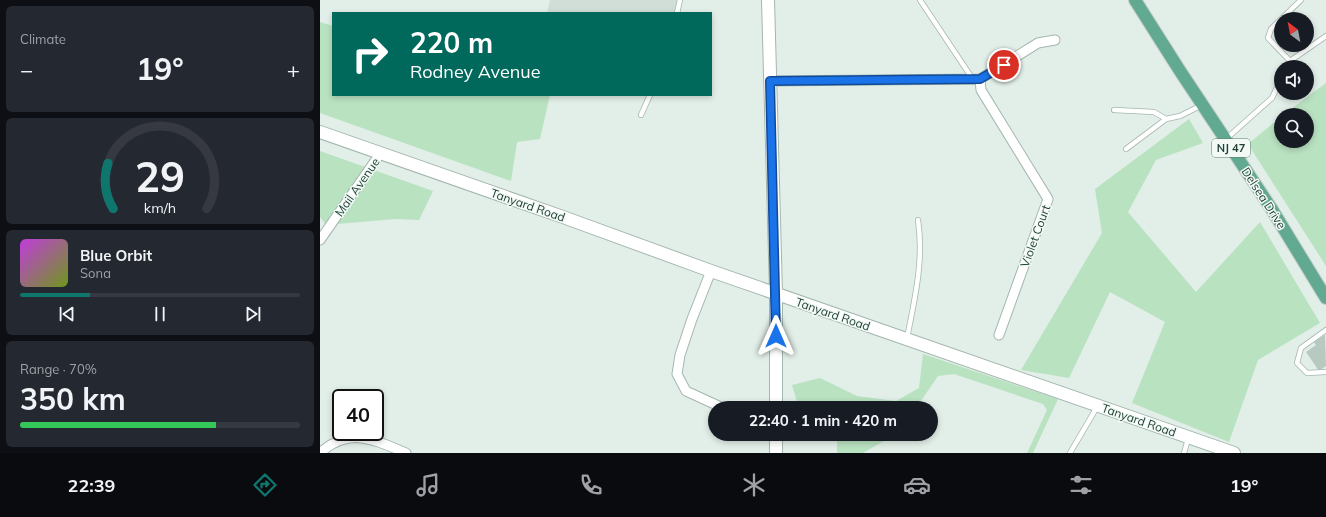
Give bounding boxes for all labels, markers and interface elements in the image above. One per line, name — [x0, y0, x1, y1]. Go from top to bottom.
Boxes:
north arrow — [1274, 12, 1314, 52]
map controls — [1274, 12, 1314, 148]
text: 220 m — [410, 25, 493, 60]
icon: right — [344, 28, 396, 80]
text: Climate — [20, 31, 66, 47]
pin — [987, 48, 1021, 82]
text: 19° — [136, 50, 184, 88]
icon: arrive — [993, 54, 1015, 76]
text: − — [20, 56, 33, 84]
text: + — [287, 56, 300, 84]
text: Rodney Avenue — [410, 60, 541, 83]
button: sound — [1274, 60, 1314, 100]
button: search — [1274, 108, 1314, 148]
road number: NJ 47 — [1212, 139, 1250, 157]
text: 29 — [135, 149, 185, 201]
street label: Mail Avenue — [331, 155, 383, 219]
street label: Delsea Drive — [1239, 164, 1289, 232]
street label: Tanyard Road — [489, 185, 567, 225]
text: km/h — [144, 198, 176, 216]
street label: Violet Court — [1017, 203, 1053, 269]
text: Blue Orbit — [80, 246, 152, 265]
text: Sona — [80, 265, 111, 281]
street label: Tanyard Road — [794, 294, 872, 334]
icon: previous — [56, 303, 78, 325]
icon: pause — [149, 303, 171, 325]
icon: next — [242, 303, 264, 325]
position arrow — [755, 315, 797, 357]
text: Range · 70% — [20, 361, 97, 377]
text: 350 km — [20, 380, 126, 418]
speed limit sign: 40 — [332, 389, 384, 441]
street label: Tanyard Road — [1100, 400, 1178, 440]
text: 22:40 · 1 min · 420 m — [749, 411, 897, 430]
icon: directions — [251, 471, 279, 499]
icon: music — [414, 471, 442, 499]
icon: phone — [577, 471, 605, 499]
icon: climate — [740, 471, 768, 499]
icon: car — [903, 471, 931, 499]
icon: filters — [1067, 471, 1095, 499]
text: 22:39 — [68, 474, 115, 497]
text: 19° — [1230, 474, 1258, 497]

